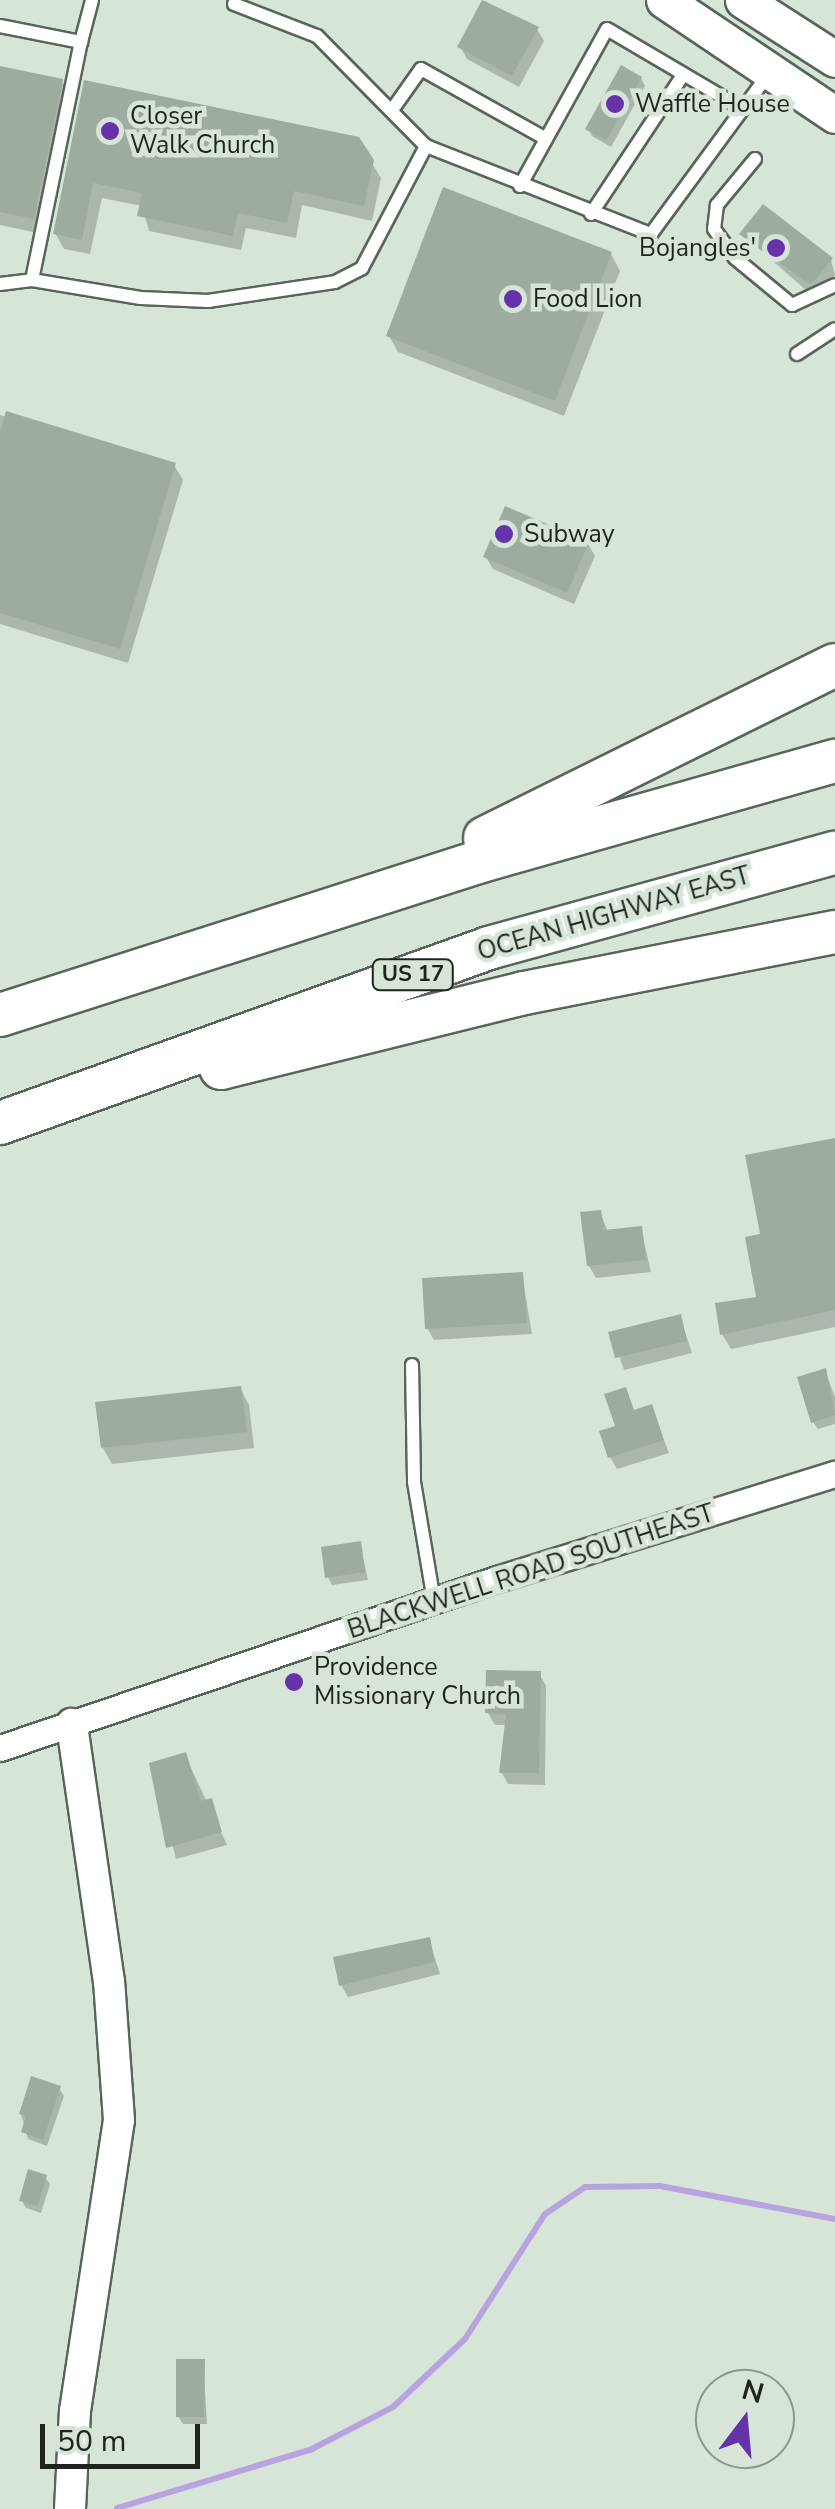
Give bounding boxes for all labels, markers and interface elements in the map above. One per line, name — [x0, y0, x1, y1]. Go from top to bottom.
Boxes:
place label: Waffle House — [635, 89, 790, 119]
marker: Waffle House — [604, 93, 626, 115]
place label: Closer Walk Church — [130, 102, 275, 161]
marker: Closer Walk Church — [99, 120, 121, 142]
place label: Bojangles' — [639, 233, 756, 263]
marker: Bojangles' — [765, 237, 787, 259]
place label: Food Lion — [533, 284, 642, 314]
marker: Food Lion — [502, 288, 524, 310]
place label: Subway — [524, 519, 615, 549]
marker: Subway — [493, 523, 515, 545]
street label: OCEAN HIGHWAY EAST — [474, 861, 754, 967]
road number: US 17 — [370, 958, 456, 992]
street label: BLACKWELL ROAD SOUTHEAST — [344, 1498, 718, 1646]
place label: Providence Missionary Church — [314, 1653, 521, 1712]
marker: Providence Missionary Church — [283, 1671, 305, 1693]
north arrow — [695, 2369, 795, 2469]
text: N — [737, 2371, 768, 2413]
scale bar — [45, 2404, 205, 2466]
text: 50 m — [57, 2421, 126, 2462]

